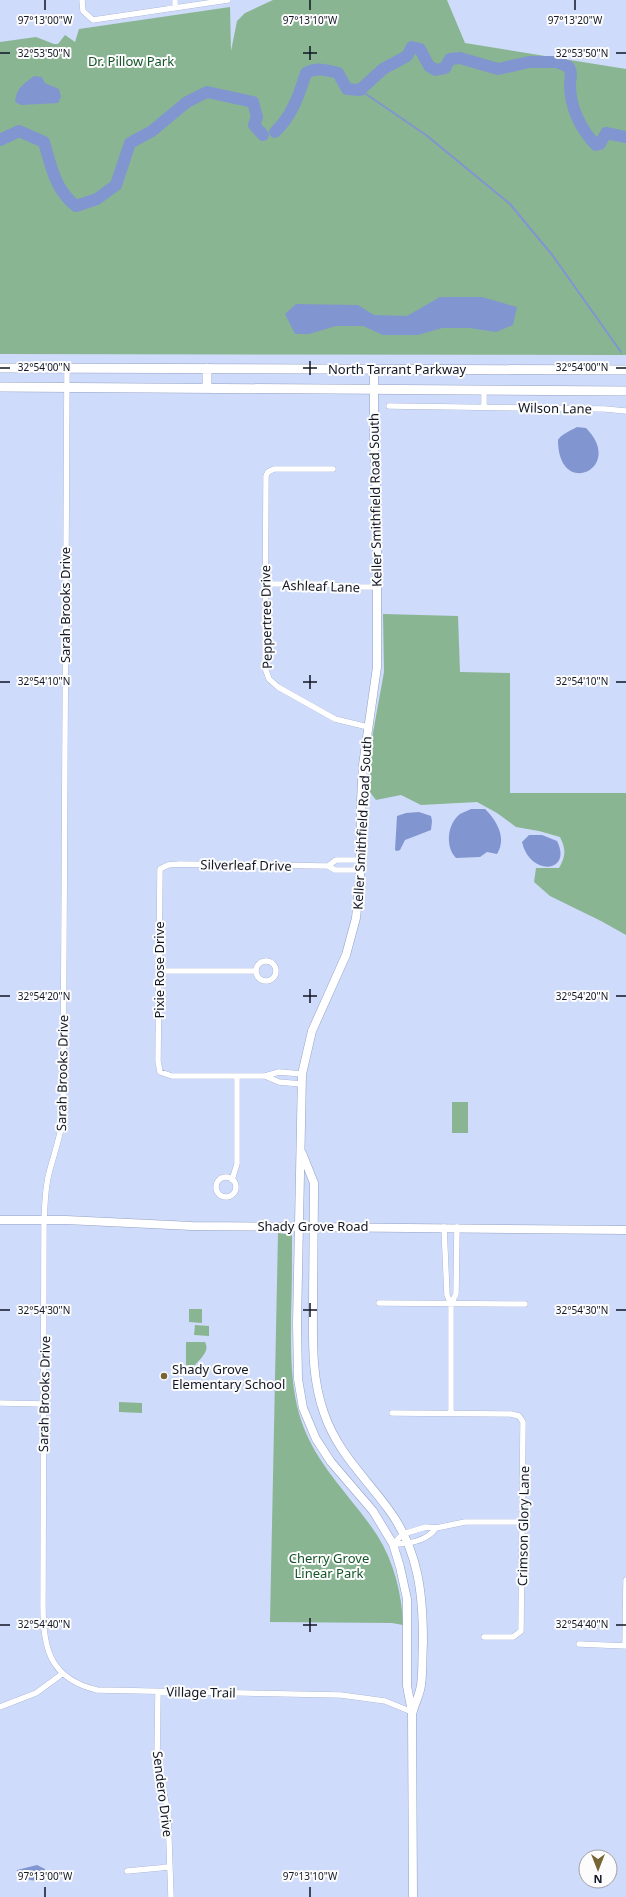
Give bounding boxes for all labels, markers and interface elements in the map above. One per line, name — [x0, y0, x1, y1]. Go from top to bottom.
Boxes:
text: 97°13'00"W — [18, 13, 73, 27]
text: 97°13'10"W — [283, 13, 338, 27]
text: 97°13'20"W — [548, 13, 603, 27]
text: 32°53'50"N — [18, 46, 70, 60]
text: 32°53'50"N — [556, 46, 608, 60]
park label: Dr. Pillow Park — [88, 52, 174, 70]
text: 32°54'00"N — [18, 360, 70, 374]
street label: North Tarrant Parkway — [328, 360, 466, 378]
text: 32°54'00"N — [556, 360, 608, 374]
street label: Wilson Lane — [518, 398, 592, 418]
street label: Keller Smithfield Road South — [364, 413, 386, 587]
street label: Sarah Brooks Drive — [56, 547, 74, 663]
street label: Peppertree Drive — [256, 565, 276, 669]
street label: Ashleaf Lane — [282, 576, 360, 596]
text: 32°54'10"N — [18, 674, 70, 688]
text: 32°54'10"N — [556, 674, 608, 688]
street label: Keller Smithfield Road South — [348, 736, 376, 910]
street label: Silverleaf Drive — [200, 855, 292, 875]
street label: Pixie Rose Drive — [150, 921, 168, 1019]
text: 32°54'20"N — [18, 989, 70, 1003]
text: 32°54'20"N — [556, 989, 608, 1003]
street label: Sarah Brooks Drive — [52, 1015, 72, 1131]
street label: Shady Grove Road — [257, 1217, 369, 1235]
text: 32°54'30"N — [18, 1303, 70, 1317]
text: 32°54'30"N — [556, 1303, 608, 1317]
street label: Sarah Brooks Drive — [34, 1336, 54, 1452]
place label: Shady Grove Elementary School — [172, 1360, 285, 1393]
marker: Shady Grove Elementary School — [159, 1371, 169, 1381]
street label: Crimson Glory Lane — [513, 1466, 533, 1586]
park label: Cherry Grove Linear Park — [289, 1549, 369, 1582]
text: 32°54'40"N — [18, 1617, 70, 1631]
text: 32°54'40"N — [556, 1617, 608, 1631]
street label: Village Trail — [166, 1682, 236, 1702]
street label: Sendero Drive — [149, 1750, 177, 1838]
north arrow — [578, 1849, 618, 1889]
text: 97°13'00"W — [18, 1869, 73, 1883]
text: 97°13'10"W — [283, 1869, 338, 1883]
text: N — [594, 1872, 602, 1887]

